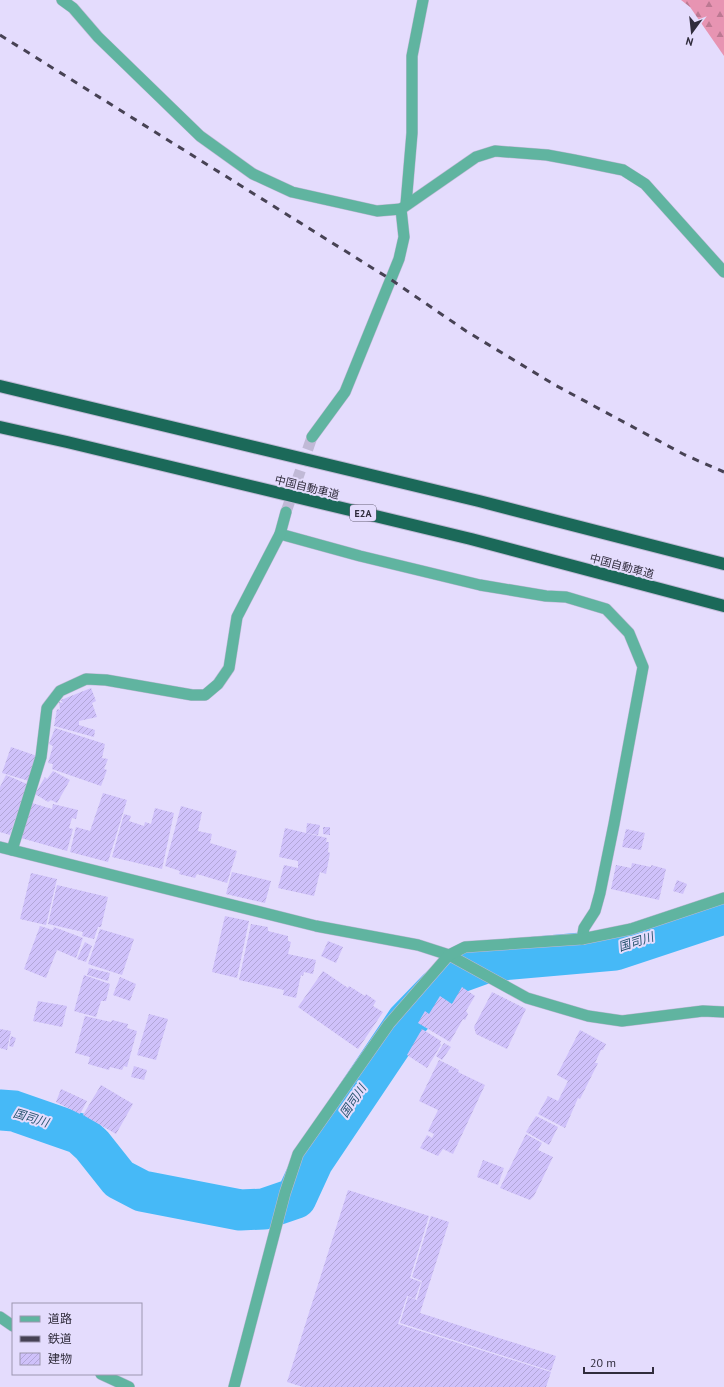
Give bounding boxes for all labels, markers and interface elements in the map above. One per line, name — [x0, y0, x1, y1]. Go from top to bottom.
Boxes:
north arrow — [672, 12, 712, 52]
text: N — [684, 34, 695, 49]
street label: 中国自動車道 — [273, 472, 341, 502]
road number: E2A — [350, 505, 376, 521]
street label: 中国自動車道 — [588, 551, 656, 581]
water label: 国司川 — [616, 928, 657, 954]
water label: 国司川 — [336, 1080, 370, 1120]
water label: 国司川 — [12, 1105, 52, 1131]
legend — [12, 1303, 142, 1375]
text: 道路 — [48, 1311, 72, 1326]
text: 鉄道 — [48, 1331, 72, 1346]
scale bar — [584, 1349, 653, 1375]
text: 建物 — [48, 1351, 72, 1366]
text: 20 m — [590, 1355, 616, 1370]

